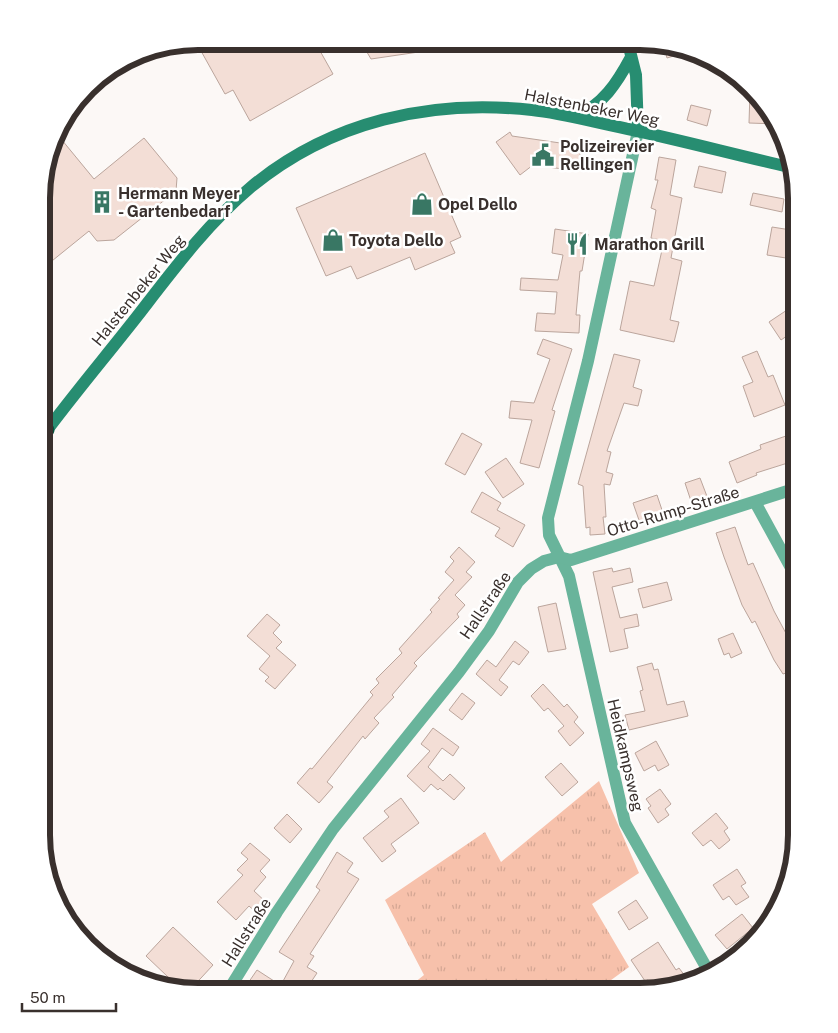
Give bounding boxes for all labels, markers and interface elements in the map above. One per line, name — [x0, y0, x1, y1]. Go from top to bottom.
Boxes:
street label: Halstenbeker Weg — [523, 85, 661, 130]
place label: Polizeirevier Rellingen — [560, 137, 655, 174]
public building icon: Polizeirevier Rellingen — [530, 142, 556, 168]
place label: Hermann Meyer - Gartenbedarf — [118, 184, 240, 221]
building icon: Hermann Meyer - Gartenbedarf — [89, 189, 115, 215]
shop icon: Opel Dello — [409, 191, 435, 217]
place label: Opel Dello — [438, 195, 518, 214]
shop icon: Toyota Dello — [320, 227, 346, 253]
street label: Halstenbeker Weg — [88, 231, 189, 350]
place label: Toyota Dello — [349, 231, 443, 250]
restaurant icon: Marathon Grill — [564, 231, 590, 257]
place label: Marathon Grill — [594, 235, 705, 254]
street label: Otto-Rump-Straße — [605, 482, 742, 541]
street label: Hallstraße — [456, 568, 515, 643]
street label: Heidkampsweg — [603, 697, 648, 813]
street label: Hallstraße — [218, 894, 275, 970]
scale bar — [22, 980, 116, 1012]
text: 50 m — [30, 989, 65, 1006]

